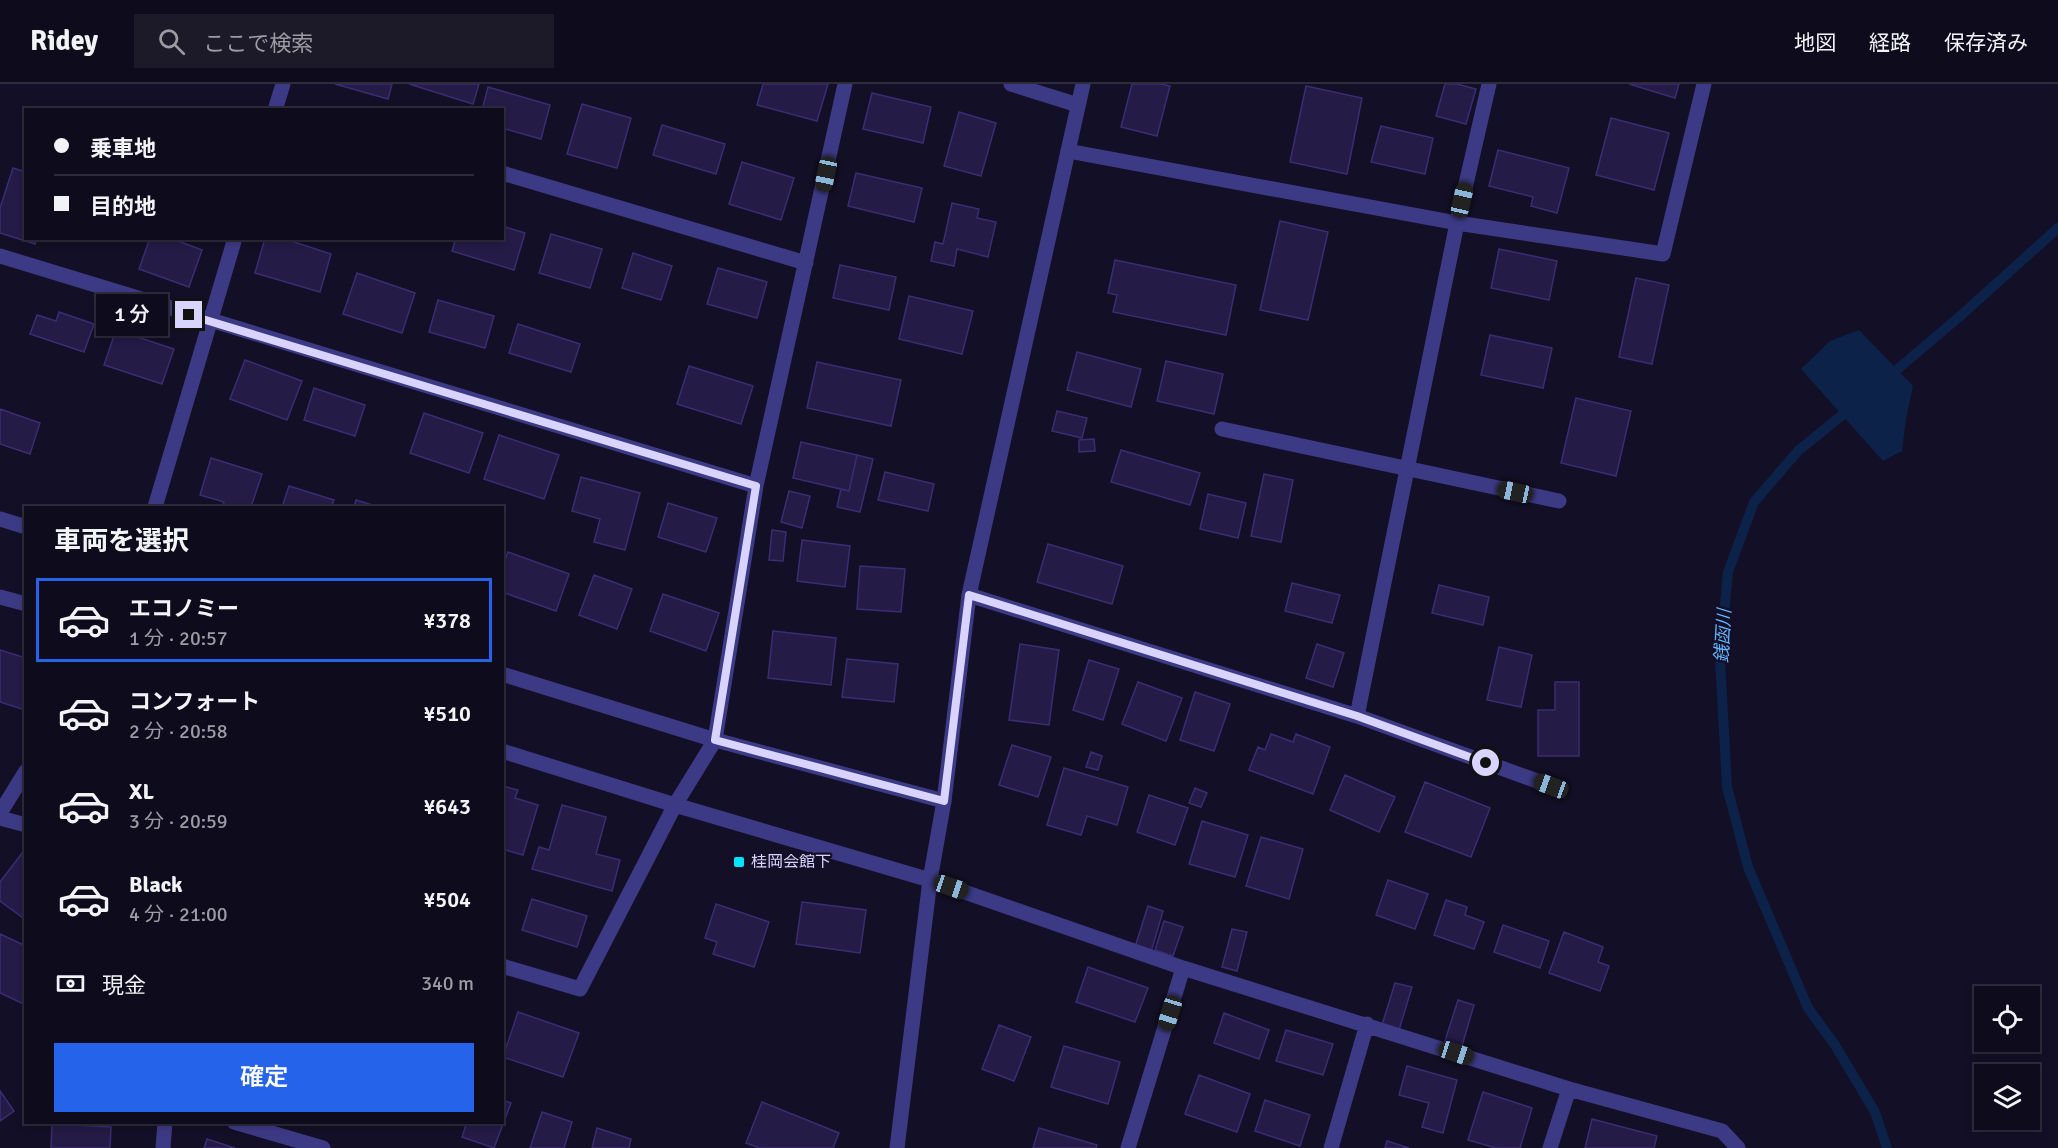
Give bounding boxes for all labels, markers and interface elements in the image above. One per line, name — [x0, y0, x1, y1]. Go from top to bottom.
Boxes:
search box — [134, 14, 554, 68]
text: Ridey — [30, 24, 98, 58]
icon: search — [155, 25, 188, 58]
text: ここで検索 — [203, 30, 313, 57]
text: 地図 — [1794, 30, 1836, 56]
text: 経路 — [1869, 30, 1911, 56]
text: 保存済み — [1944, 30, 2028, 56]
text: 乗車地 — [90, 135, 156, 162]
car — [813, 155, 839, 193]
car — [1449, 180, 1475, 220]
text: 目的地 — [90, 193, 156, 220]
callout: 1 分 — [96, 294, 168, 336]
route end — [175, 301, 202, 328]
text: 1 分 — [114, 302, 150, 327]
car — [1496, 479, 1534, 505]
text: 車両を選択 — [54, 525, 189, 558]
icon: car — [57, 593, 111, 647]
text: エコノミー — [129, 595, 239, 622]
water label: 銭函川 — [1711, 606, 1736, 664]
text: ¥378 — [423, 607, 471, 634]
text: 1 分 · 20:57 — [129, 626, 228, 651]
icon: car — [57, 686, 111, 740]
text: コンフォート — [129, 688, 260, 715]
text: ¥510 — [423, 700, 471, 727]
text: 2 分 · 20:58 — [129, 719, 228, 744]
route start — [1472, 749, 1499, 776]
car — [1531, 771, 1571, 801]
text: XL — [129, 778, 154, 805]
icon: car — [57, 779, 111, 833]
text: ¥643 — [423, 793, 471, 820]
text: 3 分 · 20:59 — [129, 809, 228, 834]
place label: 桂岡会館下 — [751, 852, 831, 872]
marker: 桂岡会館下 — [732, 855, 746, 869]
text: Black — [129, 871, 183, 898]
icon: car — [57, 872, 111, 926]
car — [931, 873, 971, 901]
text: ¥504 — [423, 886, 471, 913]
text: 4 分 · 21:00 — [129, 902, 228, 927]
icon: cash — [54, 967, 87, 1000]
text: 340 m — [421, 971, 474, 996]
text: 現金 — [102, 972, 146, 999]
map controls — [1974, 986, 2040, 1130]
button: locate — [1974, 986, 2040, 1052]
car — [1156, 993, 1184, 1033]
car — [1436, 1039, 1476, 1067]
button: 確定 — [54, 1043, 474, 1112]
button: layers — [1974, 1064, 2040, 1130]

